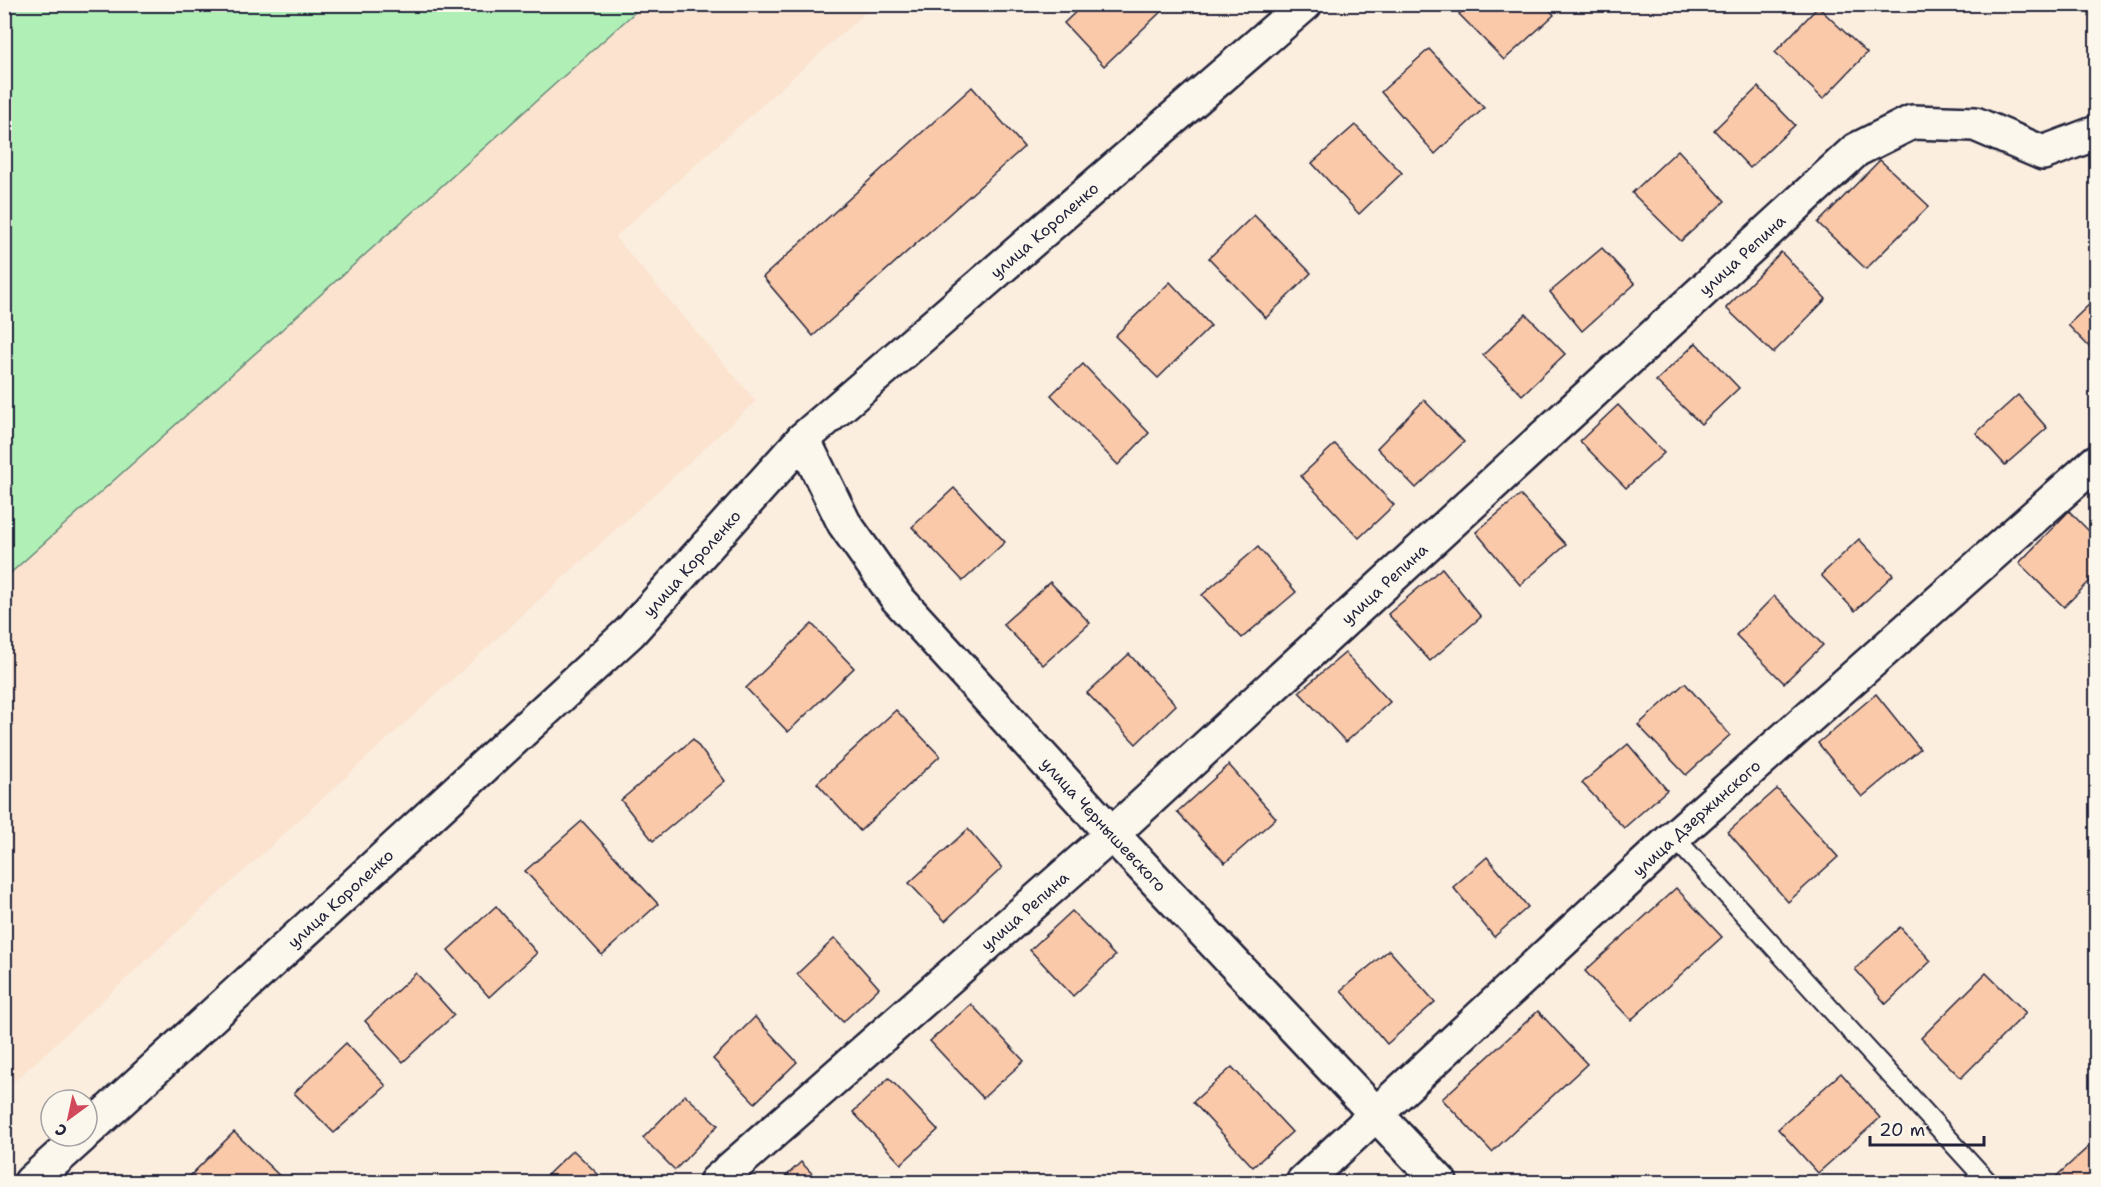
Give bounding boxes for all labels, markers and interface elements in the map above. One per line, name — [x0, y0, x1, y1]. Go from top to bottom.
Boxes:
street label: улица Короленко — [986, 177, 1103, 283]
street label: улица Репина — [1694, 210, 1790, 300]
street label: улица Короленко — [638, 505, 745, 621]
street label: улица Репина — [1337, 539, 1432, 629]
street label: улица Чернышевского — [1037, 753, 1171, 896]
street label: улица Дзержинского — [1628, 755, 1765, 881]
street label: улица Короленко — [283, 844, 398, 952]
street label: улица Репина — [976, 866, 1073, 955]
north arrow — [39, 1088, 99, 1148]
scale bar — [1870, 1109, 1984, 1147]
text: 20 m — [1879, 1118, 1925, 1142]
text: С — [51, 1119, 71, 1142]

